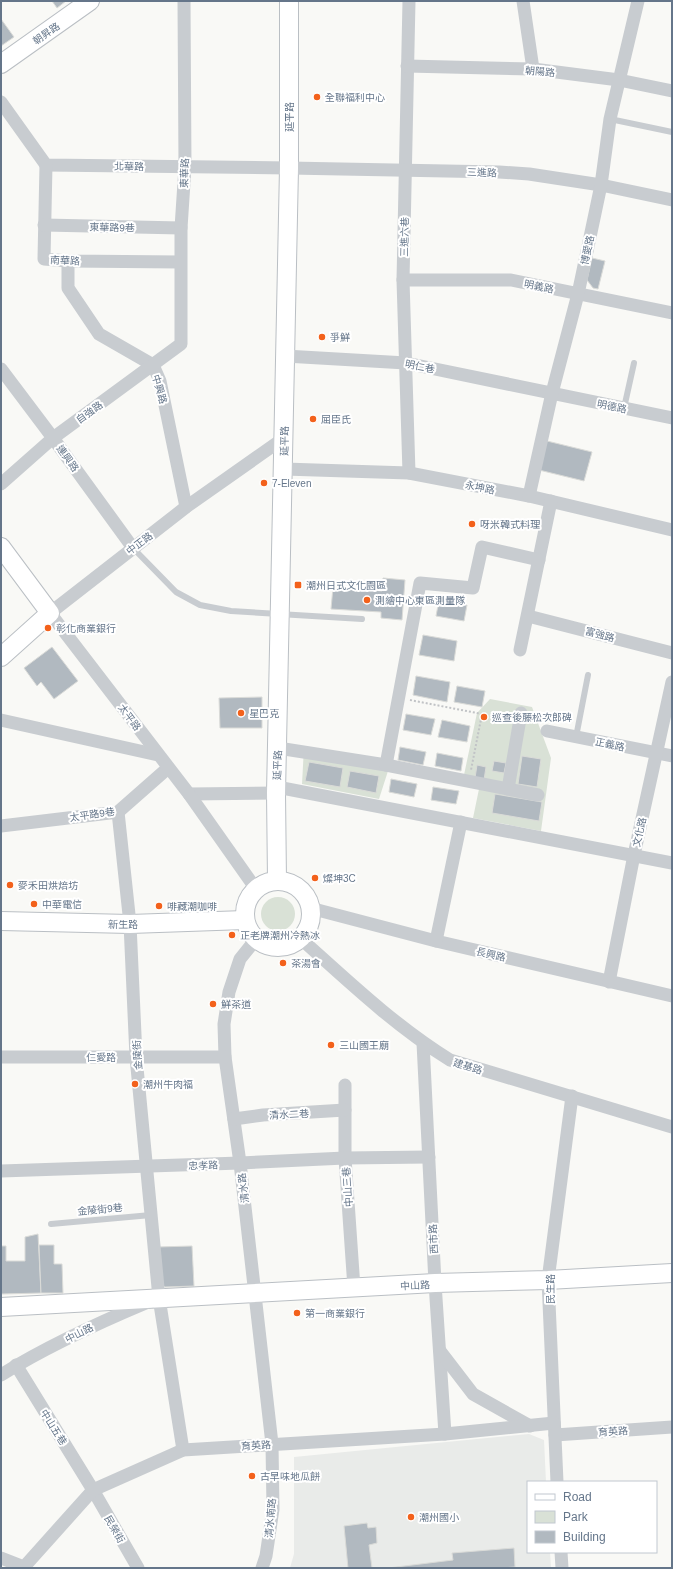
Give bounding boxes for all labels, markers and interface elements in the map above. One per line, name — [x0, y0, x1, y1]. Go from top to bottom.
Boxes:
street label: 朝昇路 — [31, 20, 62, 47]
street label: 朝陽路 — [525, 65, 555, 78]
marker: 全聯福利中心 — [312, 92, 322, 102]
place label: 全聯福利中心 — [325, 92, 385, 103]
street label: 延平路 — [284, 102, 295, 132]
street label: 東華路 — [178, 158, 191, 188]
street label: 北華路 — [114, 161, 144, 172]
street label: 三進路 — [467, 166, 497, 179]
street label: 三進六巷 — [399, 217, 410, 257]
street label: 東華路9巷 — [89, 222, 135, 233]
street label: 博愛路 — [579, 234, 596, 266]
street label: 南華路 — [50, 254, 80, 267]
street label: 明義路 — [523, 278, 555, 295]
marker: 爭鮮 — [317, 332, 327, 342]
place label: 爭鮮 — [330, 332, 350, 343]
street label: 明仁巷 — [404, 358, 436, 375]
street label: 中興路 — [150, 373, 169, 405]
street label: 明德路 — [596, 398, 628, 415]
street label: 自強路 — [74, 399, 105, 426]
marker: 屈臣氏 — [308, 414, 318, 424]
place label: 屈臣氏 — [321, 414, 351, 425]
street label: 延平路 — [279, 426, 290, 456]
street label: 連興路 — [54, 443, 81, 474]
marker: 7-Eleven — [259, 478, 269, 488]
place label: 7-Eleven — [272, 478, 311, 489]
street label: 永坤路 — [464, 479, 496, 496]
marker: 呀米韓式料理 — [467, 519, 477, 529]
place label: 呀米韓式料理 — [480, 519, 540, 530]
street label: 中正路 — [124, 530, 155, 557]
marker: 潮州日式文化園區 — [293, 580, 303, 590]
place label: 潮州日式文化園區 — [306, 580, 386, 591]
marker: 測繪中心東區測量隊 — [362, 595, 372, 605]
place label: 測繪中心東區測量隊 — [375, 595, 465, 606]
marker: 彰化商業銀行 — [43, 623, 53, 633]
place label: 彰化商業銀行 — [56, 623, 116, 634]
street label: 富強路 — [584, 625, 616, 644]
street label: 太平路 — [116, 702, 143, 733]
marker: 星巴克 — [236, 708, 246, 718]
place label: 星巴克 — [249, 708, 279, 719]
marker: 巡查後藤松次郎碑 — [479, 712, 489, 722]
place label: 巡查後藤松次郎碑 — [492, 712, 572, 723]
street label: 正義路 — [594, 736, 626, 753]
street label: 延平路 — [271, 750, 284, 780]
street label: 太平路9巷 — [69, 806, 115, 823]
street label: 文化路 — [631, 816, 648, 848]
marker: 燦坤3C — [310, 873, 320, 883]
place label: 燦坤3C — [323, 873, 356, 884]
marker: 麥禾田烘焙坊 — [5, 880, 15, 890]
place label: 麥禾田烘焙坊 — [18, 880, 78, 891]
marker: 中華電信 — [29, 899, 39, 909]
place label: 中華電信 — [42, 899, 82, 910]
marker: 啡藏潮咖啡 — [154, 901, 164, 911]
place label: 啡藏潮咖啡 — [167, 901, 217, 912]
street label: 新生路 — [108, 919, 138, 930]
marker: 正老牌潮州冷熱冰 — [227, 930, 237, 940]
place label: 正老牌潮州冷熱冰 — [240, 930, 320, 941]
street label: 長興路 — [475, 946, 507, 963]
marker: 茶湯會 — [278, 958, 288, 968]
place label: 茶湯會 — [291, 958, 321, 969]
marker: 鮮茶道 — [208, 999, 218, 1009]
place label: 鮮茶道 — [221, 999, 251, 1010]
street label: 金陵街 — [131, 1040, 144, 1070]
marker: 三山國王廟 — [326, 1040, 336, 1050]
place label: 三山國王廟 — [339, 1040, 389, 1051]
street label: 仁愛路 — [86, 1052, 116, 1063]
street label: 建基路 — [452, 1057, 484, 1076]
marker: 潮州牛肉福 — [130, 1079, 140, 1089]
place label: 潮州牛肉福 — [143, 1079, 193, 1090]
street label: 清水二巷 — [269, 1108, 309, 1121]
street label: 忠孝路 — [188, 1159, 218, 1172]
street label: 中山三巷 — [341, 1167, 354, 1207]
street label: 清水路 — [236, 1172, 251, 1203]
street label: 金陵街9巷 — [77, 1202, 123, 1217]
street label: 西市路 — [427, 1224, 440, 1254]
street label: 民生路 — [545, 1274, 556, 1304]
street label: 中山路 — [400, 1279, 430, 1292]
marker: 第一商業銀行 — [292, 1308, 302, 1318]
place label: 第一商業銀行 — [305, 1308, 365, 1319]
street label: 中山路 — [63, 1322, 95, 1345]
street label: 中山五巷 — [38, 1407, 69, 1447]
street label: 育英路 — [598, 1425, 628, 1438]
street label: 育英路 — [241, 1439, 271, 1452]
marker: 古早味地瓜餅 — [247, 1471, 257, 1481]
place label: 古早味地瓜餅 — [260, 1471, 320, 1482]
legend — [527, 1481, 657, 1553]
text: Road — [563, 1490, 592, 1504]
street label: 清水南路 — [263, 1498, 278, 1538]
text: Park — [563, 1510, 589, 1524]
marker: 潮州國小 — [406, 1512, 416, 1522]
place label: 潮州國小 — [419, 1512, 459, 1523]
street label: 民榮街 — [102, 1514, 127, 1545]
text: Building — [563, 1530, 606, 1544]

